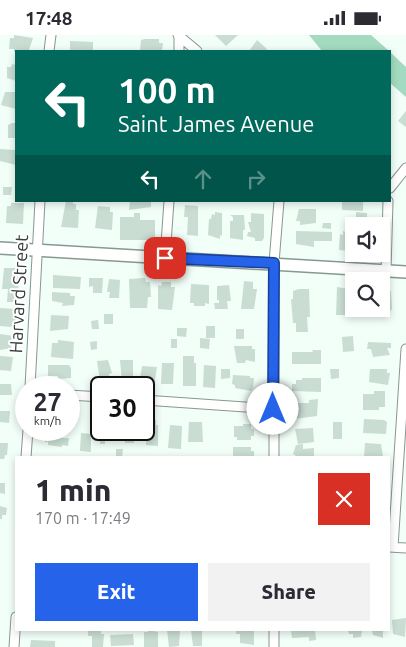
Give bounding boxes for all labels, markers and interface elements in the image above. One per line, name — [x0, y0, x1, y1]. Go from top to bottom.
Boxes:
text: 17:48 — [25, 7, 73, 29]
icon: left — [35, 70, 100, 135]
text: 100 m — [118, 70, 216, 110]
text: Saint James Avenue — [118, 111, 314, 136]
icon: left — [136, 165, 164, 193]
icon: ahead — [189, 165, 217, 193]
icon: right — [242, 165, 270, 193]
map controls — [345, 217, 390, 317]
button: sound — [345, 217, 390, 262]
street label: Harvard Street — [5, 234, 31, 354]
pin — [144, 237, 186, 279]
icon: arrive — [151, 244, 179, 272]
button: search — [345, 272, 390, 317]
speed limit sign: 30 — [90, 376, 155, 441]
position arrow — [246, 382, 298, 434]
text: 27 — [33, 388, 62, 416]
text: km/h — [34, 414, 61, 427]
text: 1 min — [35, 473, 111, 507]
button: close — [318, 473, 370, 525]
text: 170 m · 17:49 — [35, 509, 131, 527]
button: Exit — [35, 563, 198, 621]
button: Share — [208, 563, 370, 621]

